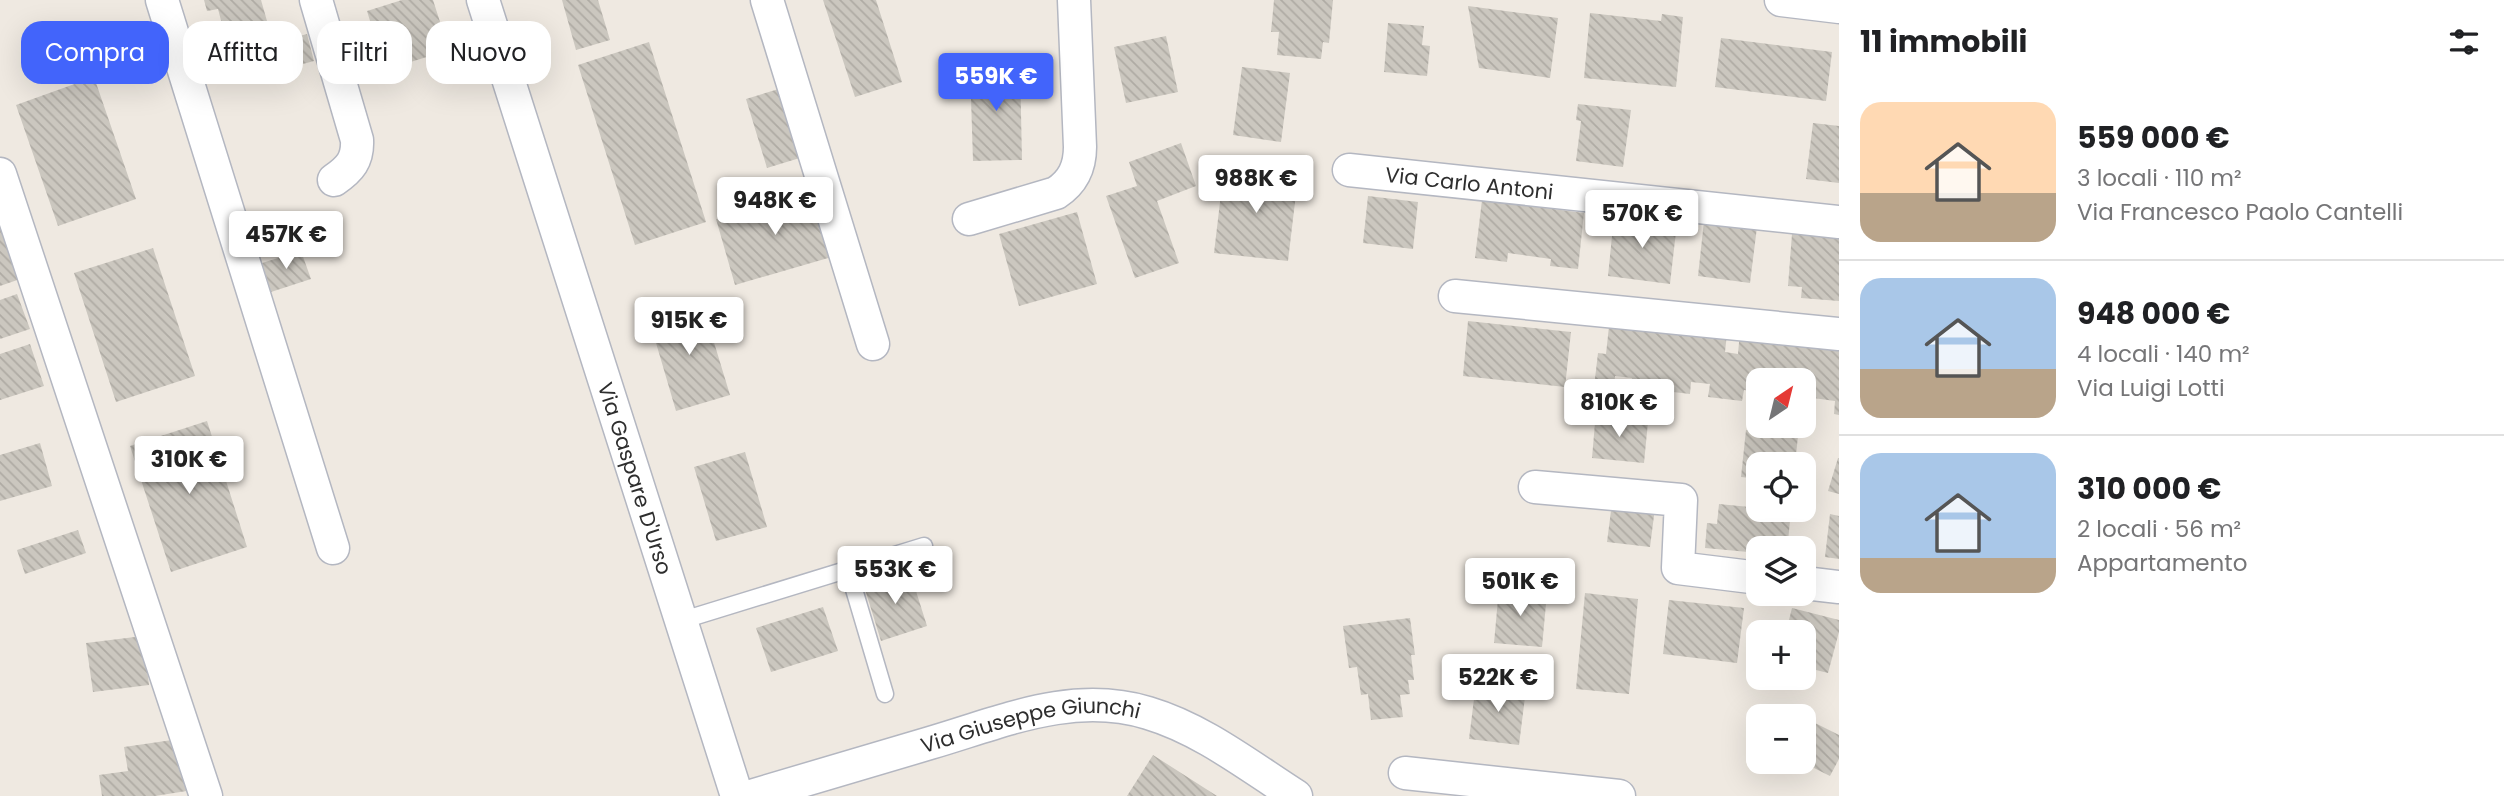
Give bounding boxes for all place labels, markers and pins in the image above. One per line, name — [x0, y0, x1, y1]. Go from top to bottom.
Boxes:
pin: 559K € — [939, 54, 1053, 113]
pin: 988K € — [1199, 156, 1313, 215]
pin: 948K € — [718, 177, 832, 237]
pin: 570K € — [1585, 190, 1699, 250]
pin: 457K € — [229, 212, 343, 271]
pin: 915K € — [632, 298, 746, 357]
pin: 810K € — [1562, 380, 1676, 439]
pin: 310K € — [132, 436, 246, 496]
pin: 553K € — [838, 546, 952, 606]
pin: 501K € — [1463, 558, 1577, 618]
pin: 522K € — [1441, 654, 1555, 714]

